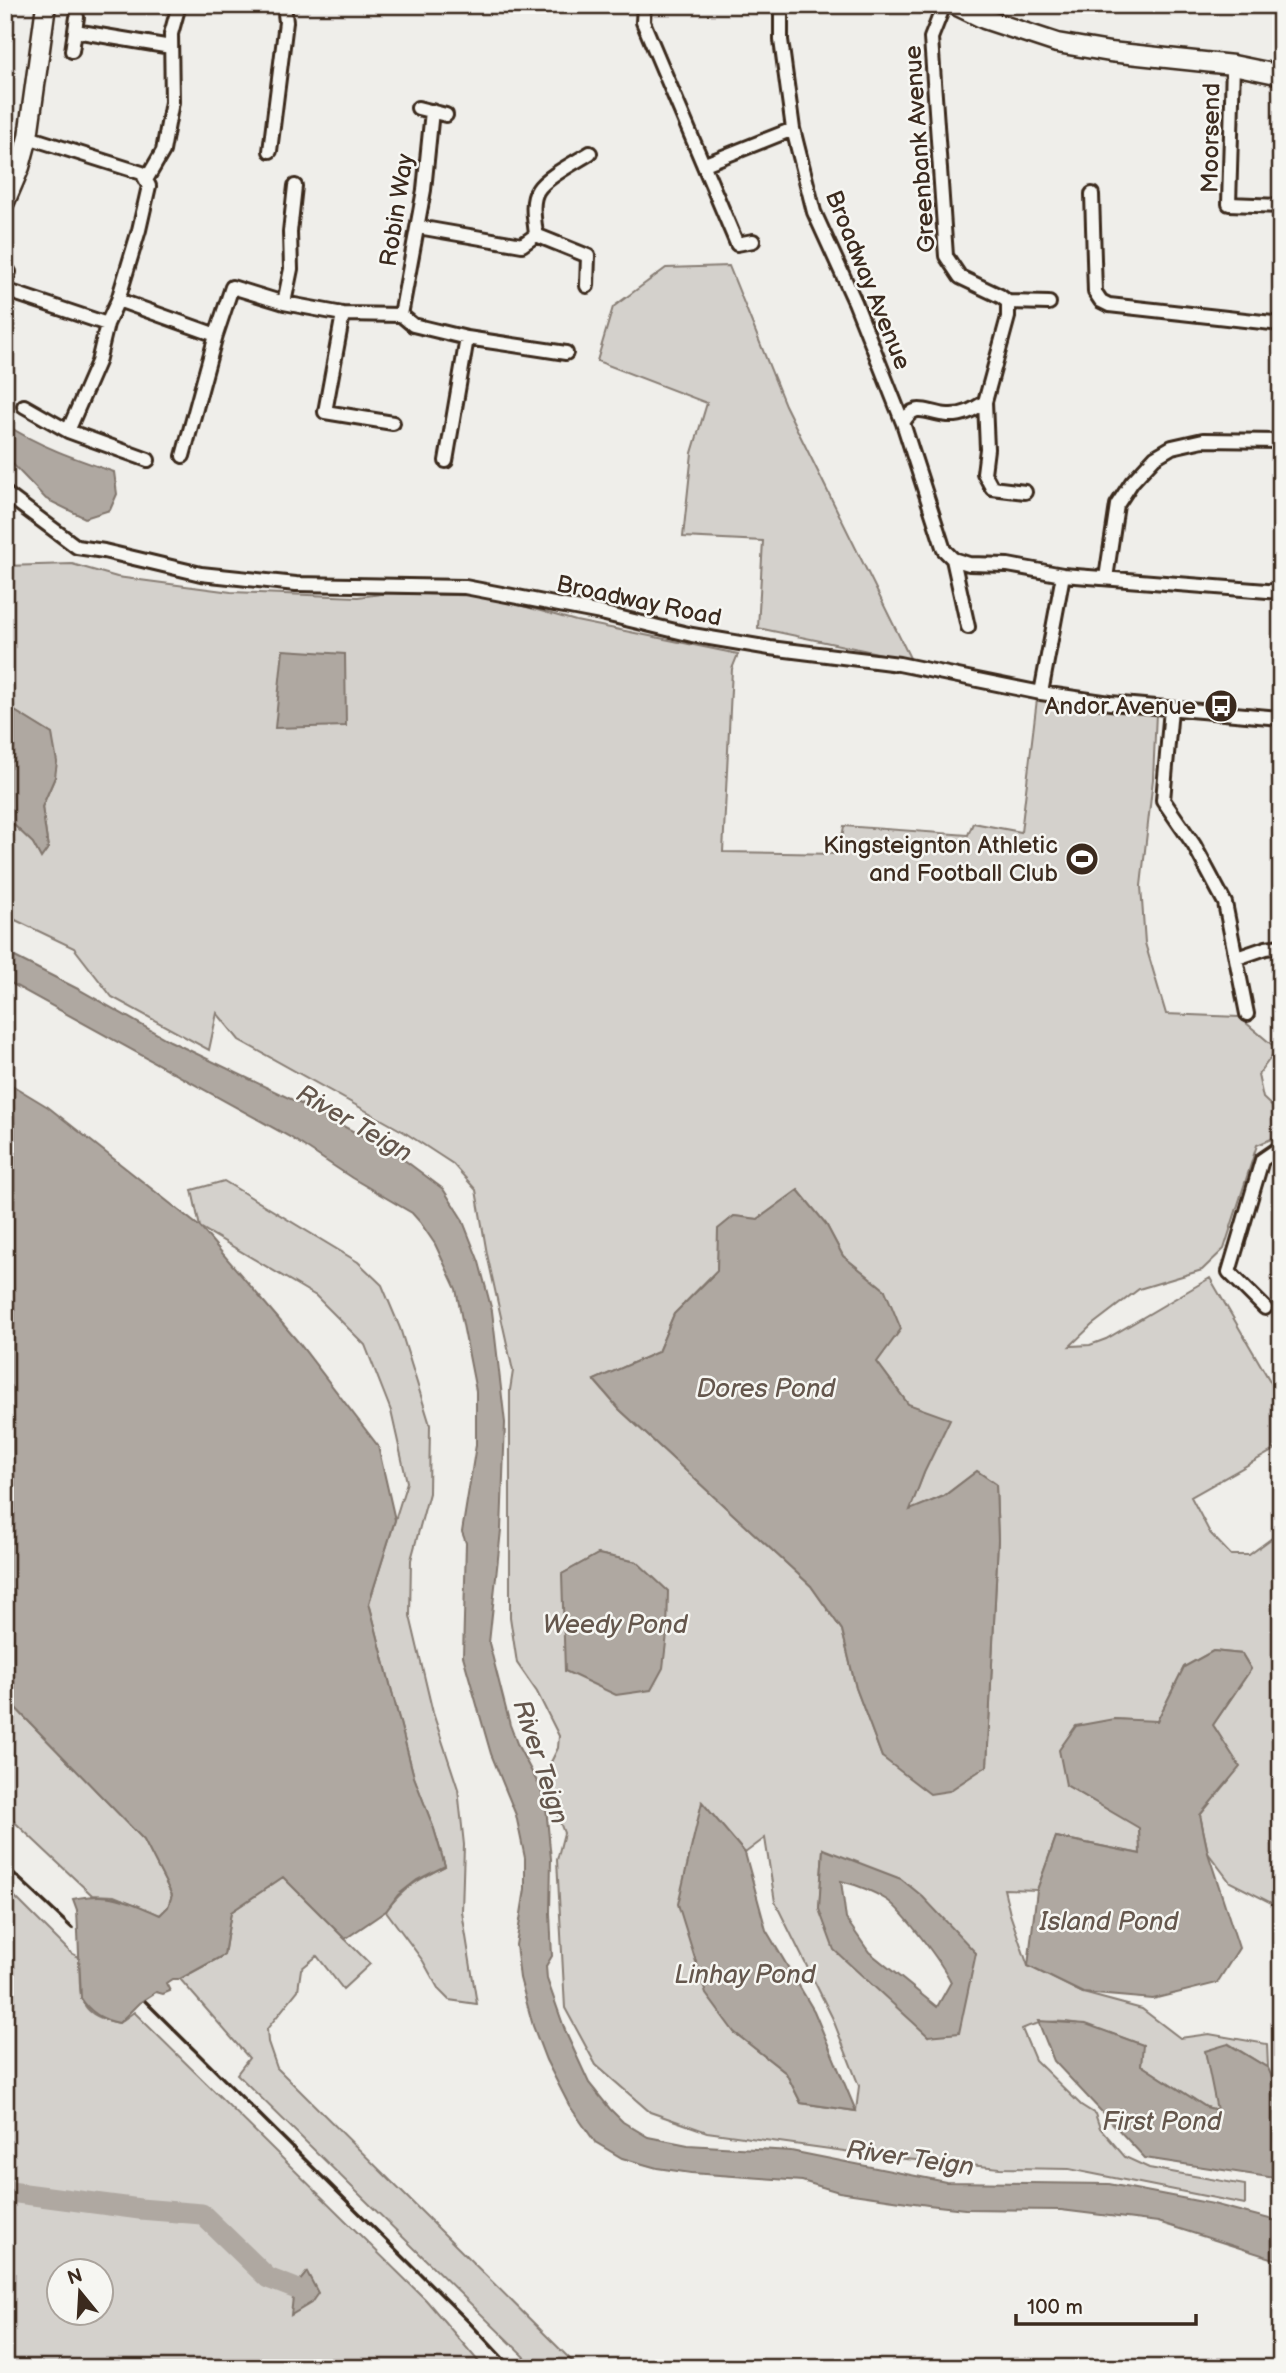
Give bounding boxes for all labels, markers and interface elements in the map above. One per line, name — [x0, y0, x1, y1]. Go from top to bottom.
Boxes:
street label: Greenbank Avenue — [898, 44, 942, 254]
street label: Moorsend — [1196, 83, 1226, 193]
street label: Robin Way — [374, 151, 420, 268]
street label: Broadway Avenue — [819, 186, 917, 374]
street label: Broadway Road — [554, 569, 724, 633]
bus stop icon: Andor Avenue — [1202, 687, 1240, 725]
place label: Andor Avenue — [1045, 692, 1196, 721]
place label: Kingsteignton Athletic and Football Club — [823, 831, 1058, 888]
sports icon: Kingsteignton Athletic and Football Club — [1063, 840, 1101, 878]
water label: River Teign — [291, 1078, 417, 1170]
water label: Dores Pond — [697, 1374, 837, 1405]
water label: Weedy Pond — [542, 1610, 689, 1641]
water label: River Teign — [505, 1696, 575, 1828]
water label: Island Pond — [1039, 1907, 1180, 1938]
water label: Linhay Pond — [674, 1960, 817, 1991]
water label: First Pond — [1102, 2107, 1223, 2138]
water label: River Teign — [844, 2135, 976, 2183]
north arrow — [46, 2258, 116, 2328]
text: N — [65, 2264, 86, 2290]
scale bar — [1016, 2282, 1197, 2326]
text: 100 m — [1027, 2295, 1083, 2320]

